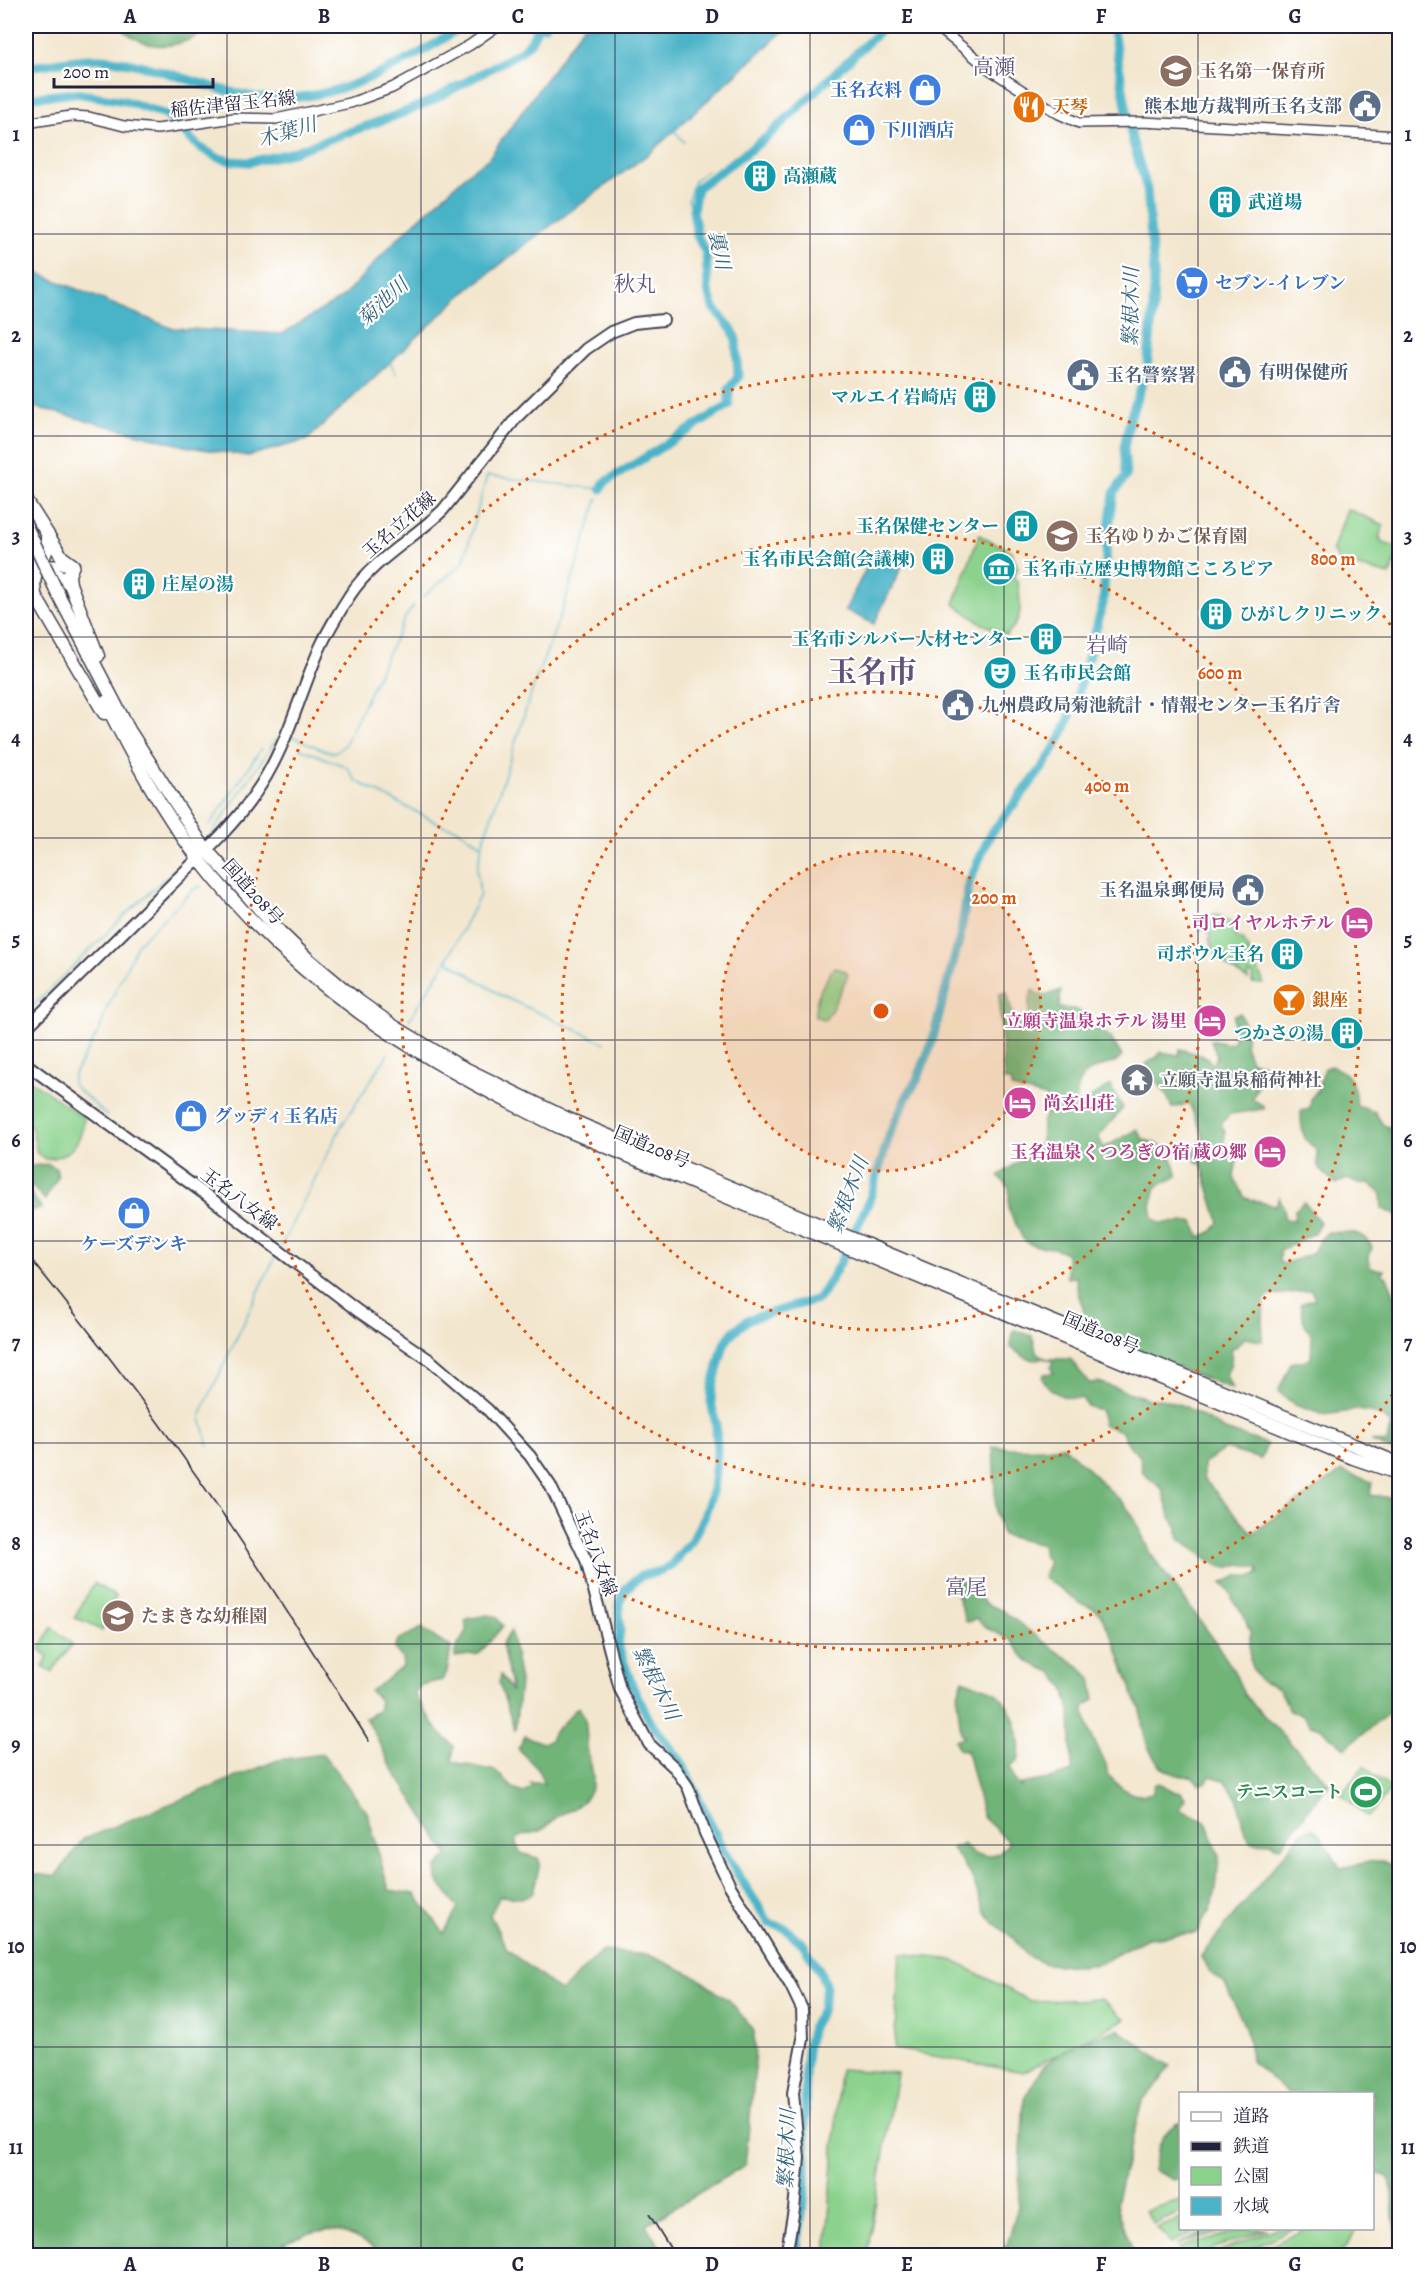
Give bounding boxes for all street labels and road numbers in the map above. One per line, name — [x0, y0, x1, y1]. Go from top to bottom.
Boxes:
street label: 稲佐津留玉名線 — [169, 85, 297, 123]
street label: 玉名立花線 — [357, 486, 441, 564]
street label: 国道208号 — [217, 854, 289, 930]
street label: 国道208号 — [610, 1120, 694, 1174]
street label: 玉名八女線 — [196, 1162, 282, 1236]
street label: 国道208号 — [1059, 1306, 1143, 1360]
street label: 玉名八女線 — [569, 1507, 623, 1599]

